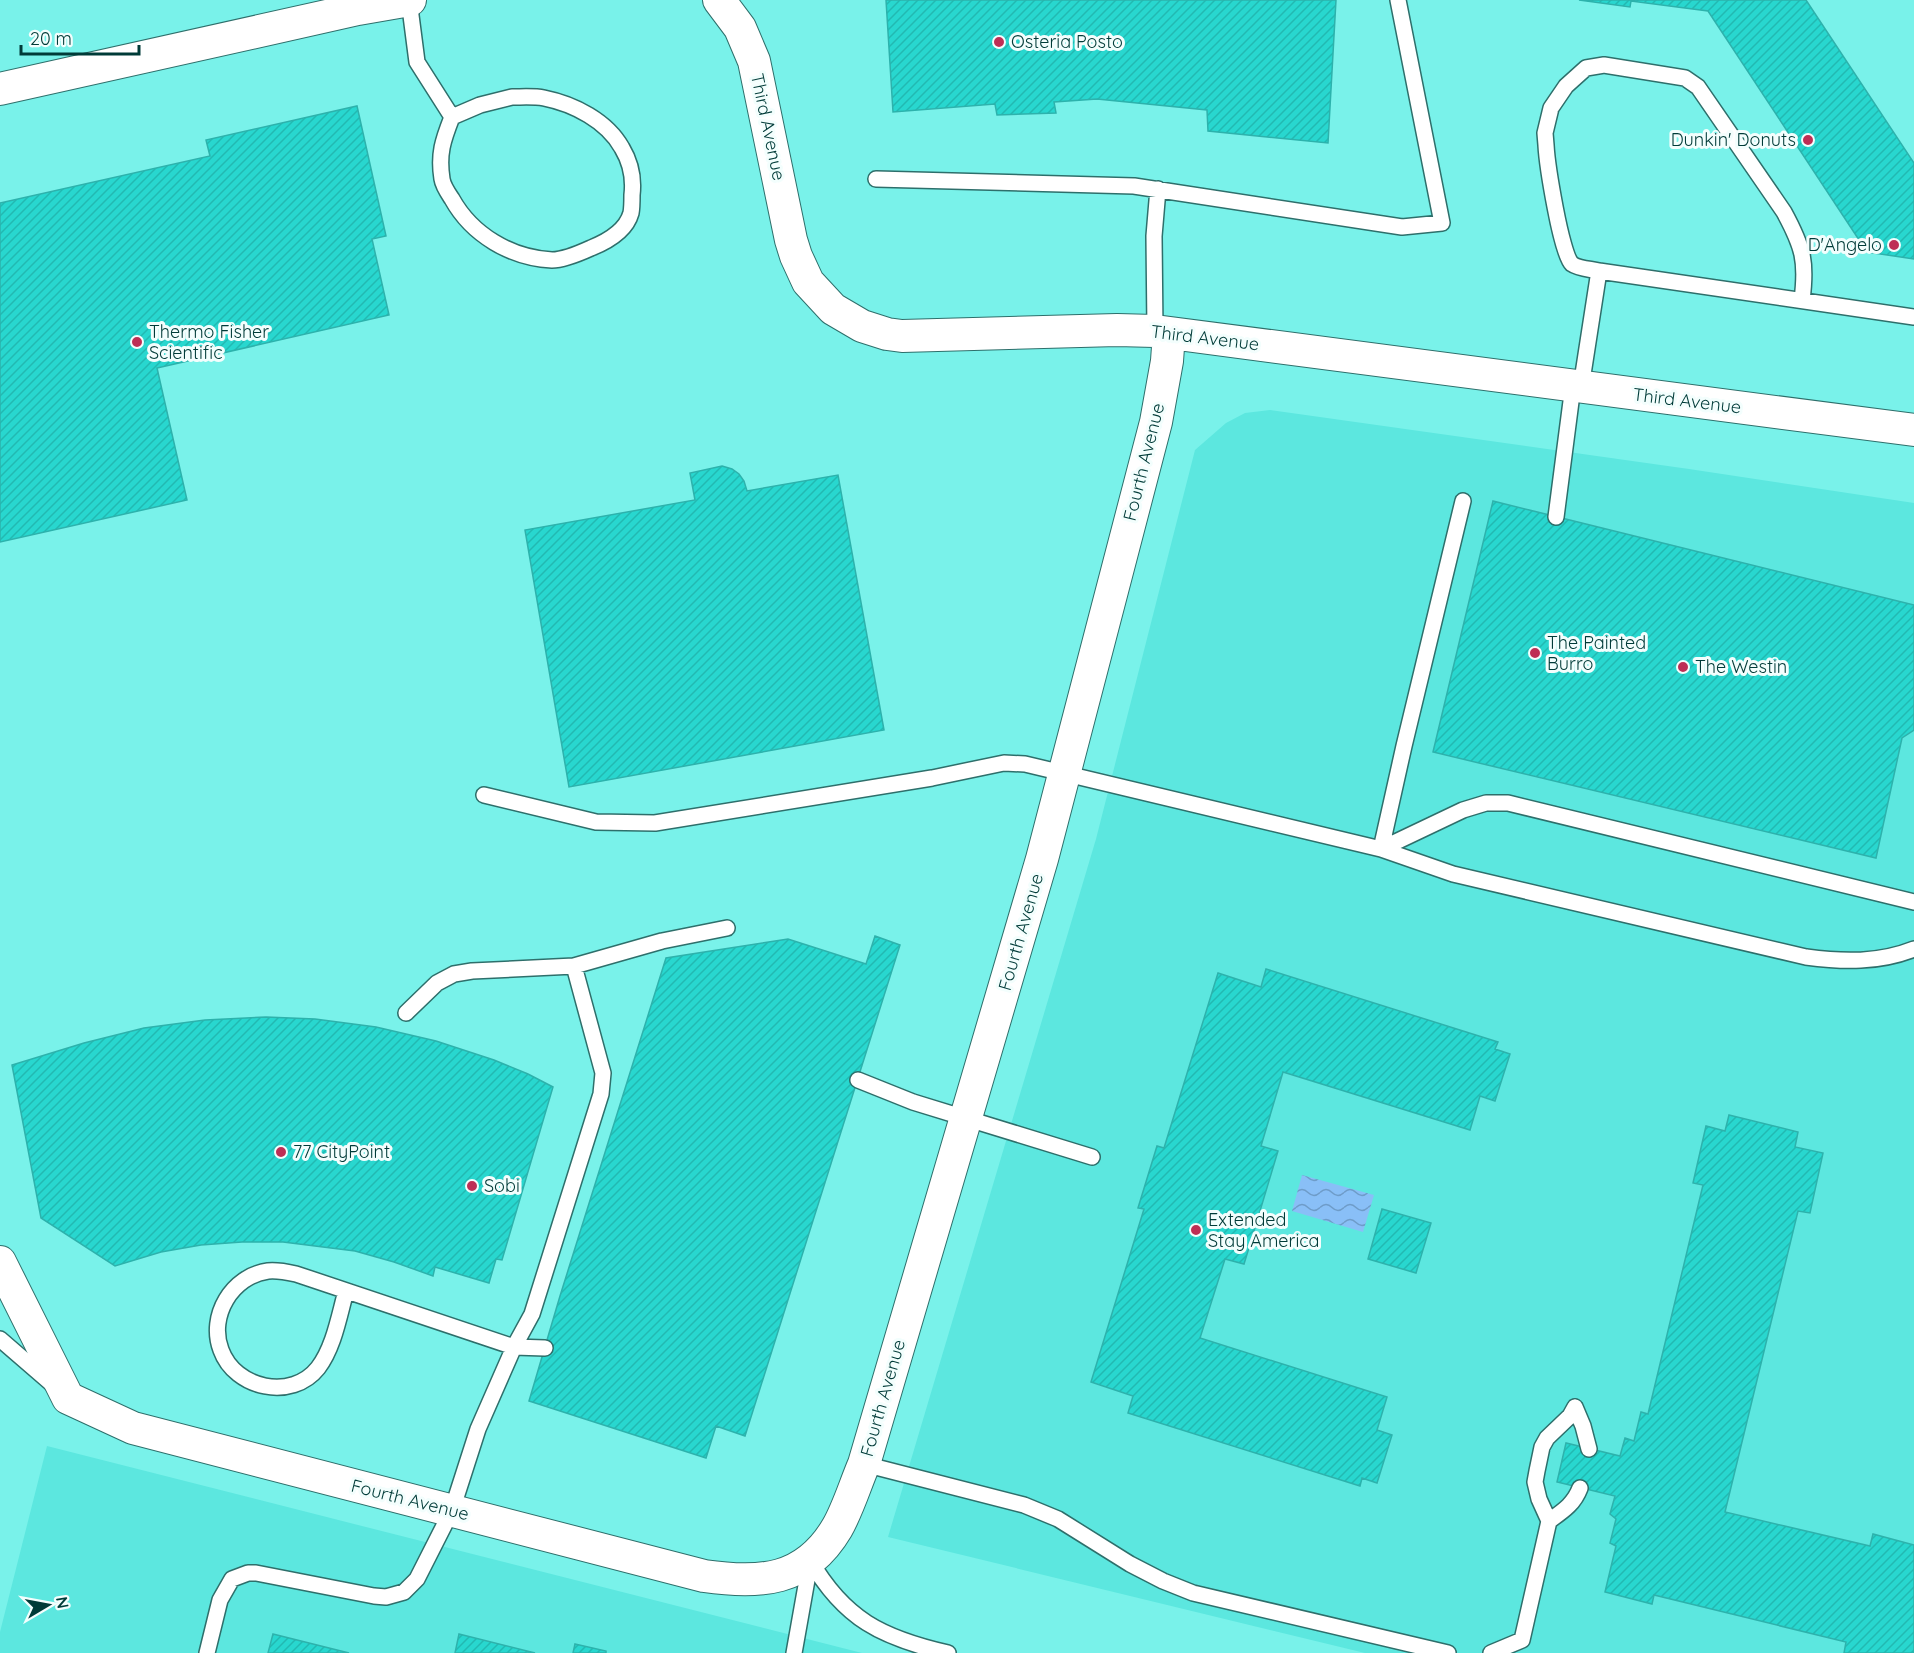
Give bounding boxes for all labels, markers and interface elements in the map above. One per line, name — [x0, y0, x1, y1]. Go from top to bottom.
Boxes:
scale bar — [21, 18, 140, 56]
text: 20 m — [30, 27, 72, 50]
place label: Osteria Posto — [1011, 30, 1123, 53]
marker: Osteria Posto — [992, 35, 1006, 49]
street label: Third Avenue — [746, 71, 791, 183]
place label: Dunkin' Donuts — [1671, 128, 1796, 151]
marker: Dunkin' Donuts — [1801, 133, 1815, 147]
place label: D'Angelo — [1808, 233, 1882, 256]
marker: D'Angelo — [1887, 238, 1901, 252]
street label: Third Avenue — [1150, 319, 1260, 356]
place label: Thermo Fisher Scientific — [149, 320, 269, 364]
marker: Thermo Fisher Scientific — [130, 335, 144, 349]
street label: Third Avenue — [1632, 382, 1742, 419]
street label: Fourth Avenue — [1118, 401, 1169, 523]
place label: The Painted Burro — [1547, 631, 1646, 675]
marker: The Painted Burro — [1528, 646, 1542, 660]
place label: The Westin — [1695, 655, 1787, 678]
marker: The Westin — [1676, 660, 1690, 674]
street label: Fourth Avenue — [993, 871, 1048, 993]
place label: 77 CityPoint — [293, 1140, 390, 1163]
marker: 77 CityPoint — [274, 1145, 288, 1159]
place label: Sobi — [484, 1174, 520, 1197]
marker: Sobi — [465, 1179, 479, 1193]
place label: Extended Stay America — [1208, 1208, 1320, 1252]
marker: Extended Stay America — [1189, 1223, 1203, 1237]
street label: Fourth Avenue — [855, 1337, 910, 1459]
street label: Fourth Avenue — [349, 1474, 471, 1525]
north arrow — [18, 1575, 78, 1635]
text: N — [52, 1595, 74, 1610]

